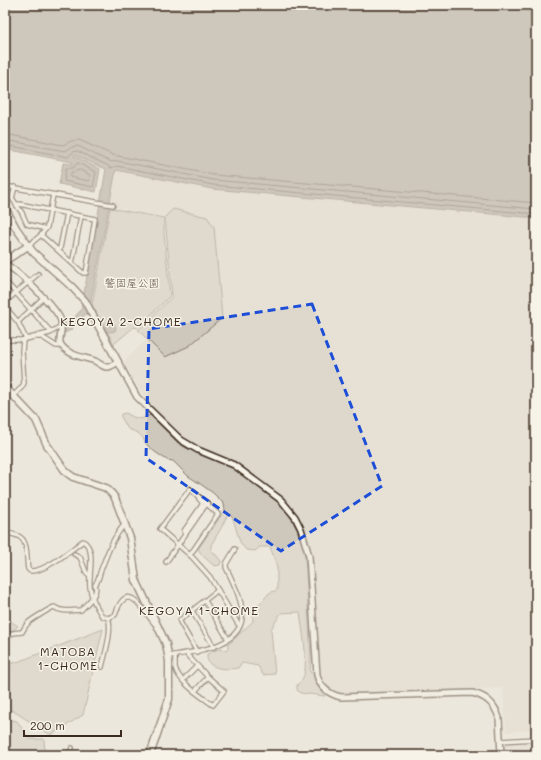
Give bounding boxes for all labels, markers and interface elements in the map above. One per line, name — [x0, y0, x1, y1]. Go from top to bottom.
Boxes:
park label: 警固屋公園 — [105, 275, 160, 290]
district label: KEGOYA 2-CHOME — [60, 313, 182, 329]
district label: KEGOYA 1-CHOME — [139, 602, 259, 618]
district label: MATOBA 1-CHOME — [38, 643, 98, 673]
scale bar — [24, 712, 121, 738]
text: 200 m — [30, 717, 65, 733]

